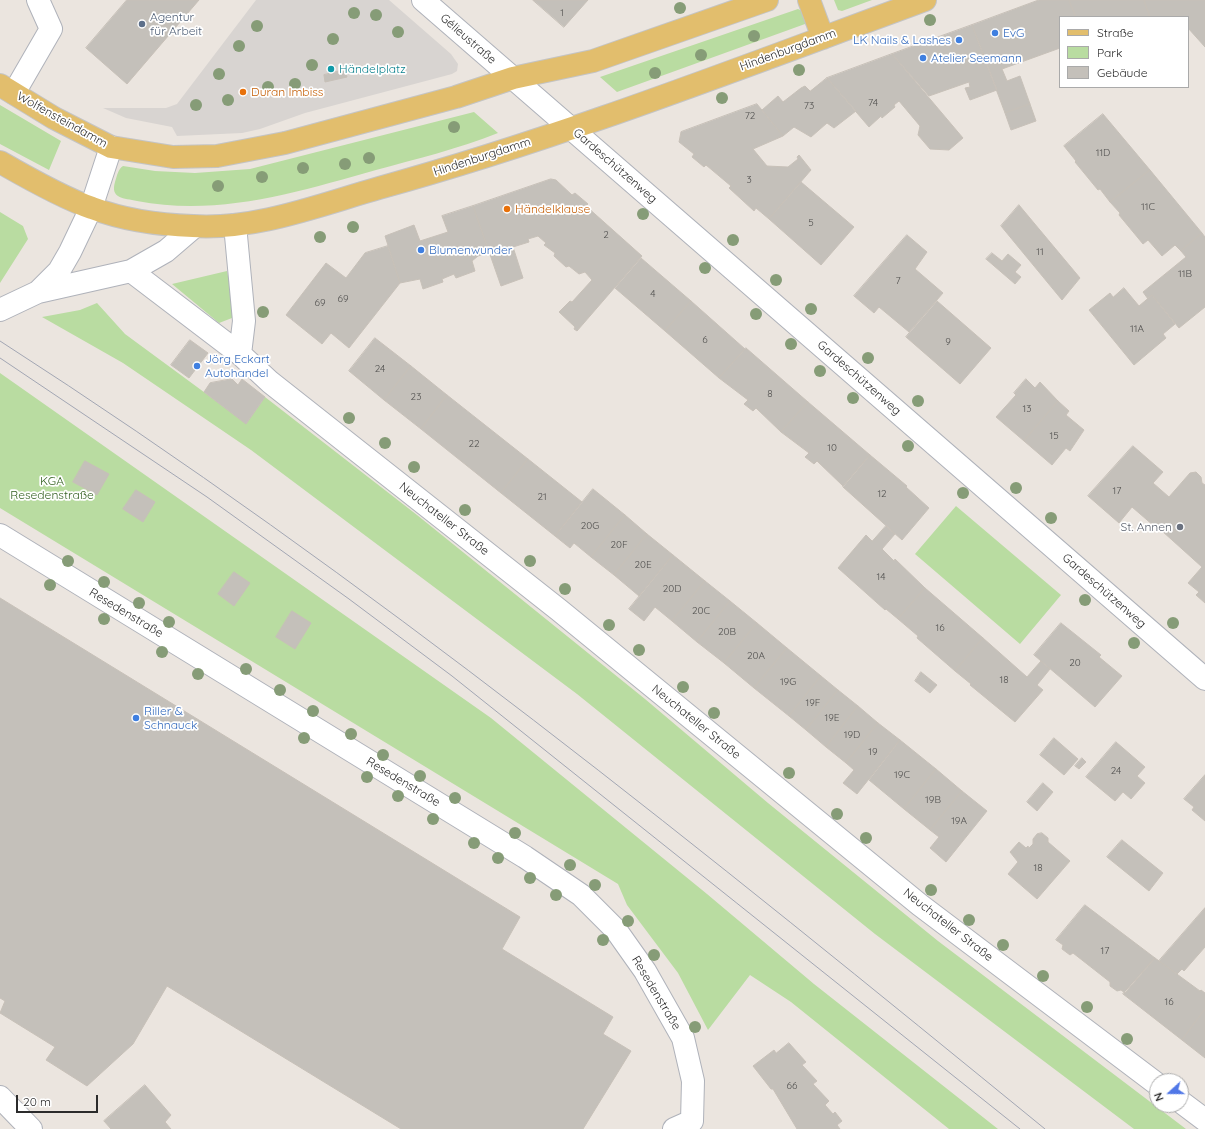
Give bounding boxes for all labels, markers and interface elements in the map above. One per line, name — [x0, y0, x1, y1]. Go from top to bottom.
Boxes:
house number: 1 — [560, 7, 564, 19]
place label: Agentur für Arbeit — [150, 10, 202, 38]
street label: Gélieustraße — [437, 11, 499, 67]
legend — [1059, 16, 1189, 88]
marker: Agentur für Arbeit — [137, 19, 147, 29]
text: Straße — [1097, 25, 1134, 40]
street label: Hindenburgdamm — [738, 26, 838, 74]
place label: EvG — [1003, 26, 1024, 40]
marker: EvG — [990, 28, 1000, 38]
place label: LK Nails & Lashes — [853, 33, 951, 47]
marker: LK Nails & Lashes — [954, 35, 964, 45]
text: Park — [1097, 45, 1122, 60]
place label: Atelier Seemann — [931, 51, 1022, 65]
marker: Atelier Seemann — [918, 53, 928, 63]
place label: Händelplatz — [339, 62, 406, 76]
marker: Händelplatz — [326, 64, 336, 74]
text: Gebäude — [1097, 65, 1147, 80]
place label: Duran Imbiss — [251, 85, 323, 99]
marker: Duran Imbiss — [238, 87, 248, 97]
street label: Wolfensteindamm — [14, 89, 110, 151]
house number: 74 — [868, 97, 878, 109]
house number: 73 — [804, 100, 814, 112]
house number: 72 — [745, 110, 755, 122]
street label: Gardeschützenweg — [570, 126, 660, 206]
street label: Hindenburgdamm — [432, 134, 532, 180]
house number: 11D — [1096, 147, 1110, 159]
house number: 3 — [746, 174, 752, 186]
house number: 11C — [1141, 201, 1155, 213]
place label: Händelklause — [515, 202, 590, 216]
marker: Händelklause — [502, 204, 512, 214]
house number: 5 — [808, 217, 814, 229]
house number: 2 — [603, 229, 609, 241]
place label: Blumenwunder — [429, 243, 512, 257]
marker: Blumenwunder — [416, 245, 426, 255]
house number: 11 — [1036, 246, 1044, 258]
house number: 11B — [1178, 268, 1192, 280]
house number: 7 — [895, 275, 901, 287]
house number: 4 — [650, 288, 656, 300]
house number: 69 — [338, 293, 348, 305]
house number: 69 — [315, 297, 325, 309]
house number: 11A — [1130, 323, 1144, 335]
house number: 6 — [702, 334, 708, 346]
house number: 9 — [945, 336, 951, 348]
street label: Gardeschützenweg — [814, 338, 904, 418]
place label: Jörg Eckart Autohandel — [205, 352, 270, 380]
marker: Jörg Eckart Autohandel — [192, 361, 202, 371]
house number: 24 — [375, 363, 385, 375]
house number: 8 — [767, 388, 773, 400]
house number: 23 — [411, 391, 421, 403]
house number: 13 — [1023, 403, 1031, 415]
house number: 15 — [1049, 430, 1059, 442]
house number: 22 — [468, 438, 480, 450]
house number: 10 — [827, 442, 837, 454]
park label: KGA Resedenstraße — [10, 474, 94, 502]
street label: Neuchateller Straße — [396, 479, 492, 559]
house number: 17 — [1113, 485, 1121, 497]
house number: 12 — [877, 488, 887, 500]
house number: 21 — [537, 491, 547, 503]
house number: 20G — [581, 520, 599, 532]
place label: St. Annen — [1120, 520, 1172, 534]
marker: St. Annen — [1175, 522, 1185, 532]
house number: 20F — [610, 539, 628, 551]
street label: Gardeschützenweg — [1059, 551, 1149, 631]
house number: 20E — [634, 559, 652, 571]
house number: 14 — [877, 571, 885, 583]
house number: 20D — [663, 583, 681, 595]
street label: Resedenstraße — [86, 585, 166, 641]
house number: 20C — [692, 605, 710, 617]
house number: 16 — [935, 622, 945, 634]
house number: 20B — [718, 626, 736, 638]
house number: 20A — [747, 650, 765, 662]
house number: 20 — [1069, 657, 1081, 669]
house number: 18 — [999, 674, 1009, 686]
house number: 19G — [780, 676, 796, 688]
street label: Neuchateller Straße — [649, 682, 743, 762]
house number: 19F — [806, 697, 820, 709]
place label: Riller & Schnauck — [144, 704, 197, 732]
house number: 19E — [825, 712, 839, 724]
marker: Riller & Schnauck — [131, 713, 141, 723]
house number: 19D — [844, 729, 860, 741]
house number: 19 — [868, 746, 878, 758]
street label: Resedenstraße — [363, 754, 443, 810]
house number: 24 — [1111, 765, 1121, 777]
house number: 19C — [894, 769, 910, 781]
house number: 19B — [925, 794, 941, 806]
house number: 19A — [951, 815, 967, 827]
house number: 18 — [1033, 862, 1043, 874]
street label: Neuchateller Straße — [900, 885, 996, 965]
house number: 17 — [1101, 945, 1109, 957]
street label: Resedenstraße — [628, 953, 684, 1033]
house number: 16 — [1164, 996, 1174, 1008]
north arrow — [1149, 1073, 1189, 1113]
house number: 66 — [787, 1080, 797, 1092]
scale bar — [18, 1087, 100, 1113]
text: N — [1151, 1091, 1167, 1103]
text: 20 m — [23, 1094, 51, 1109]

